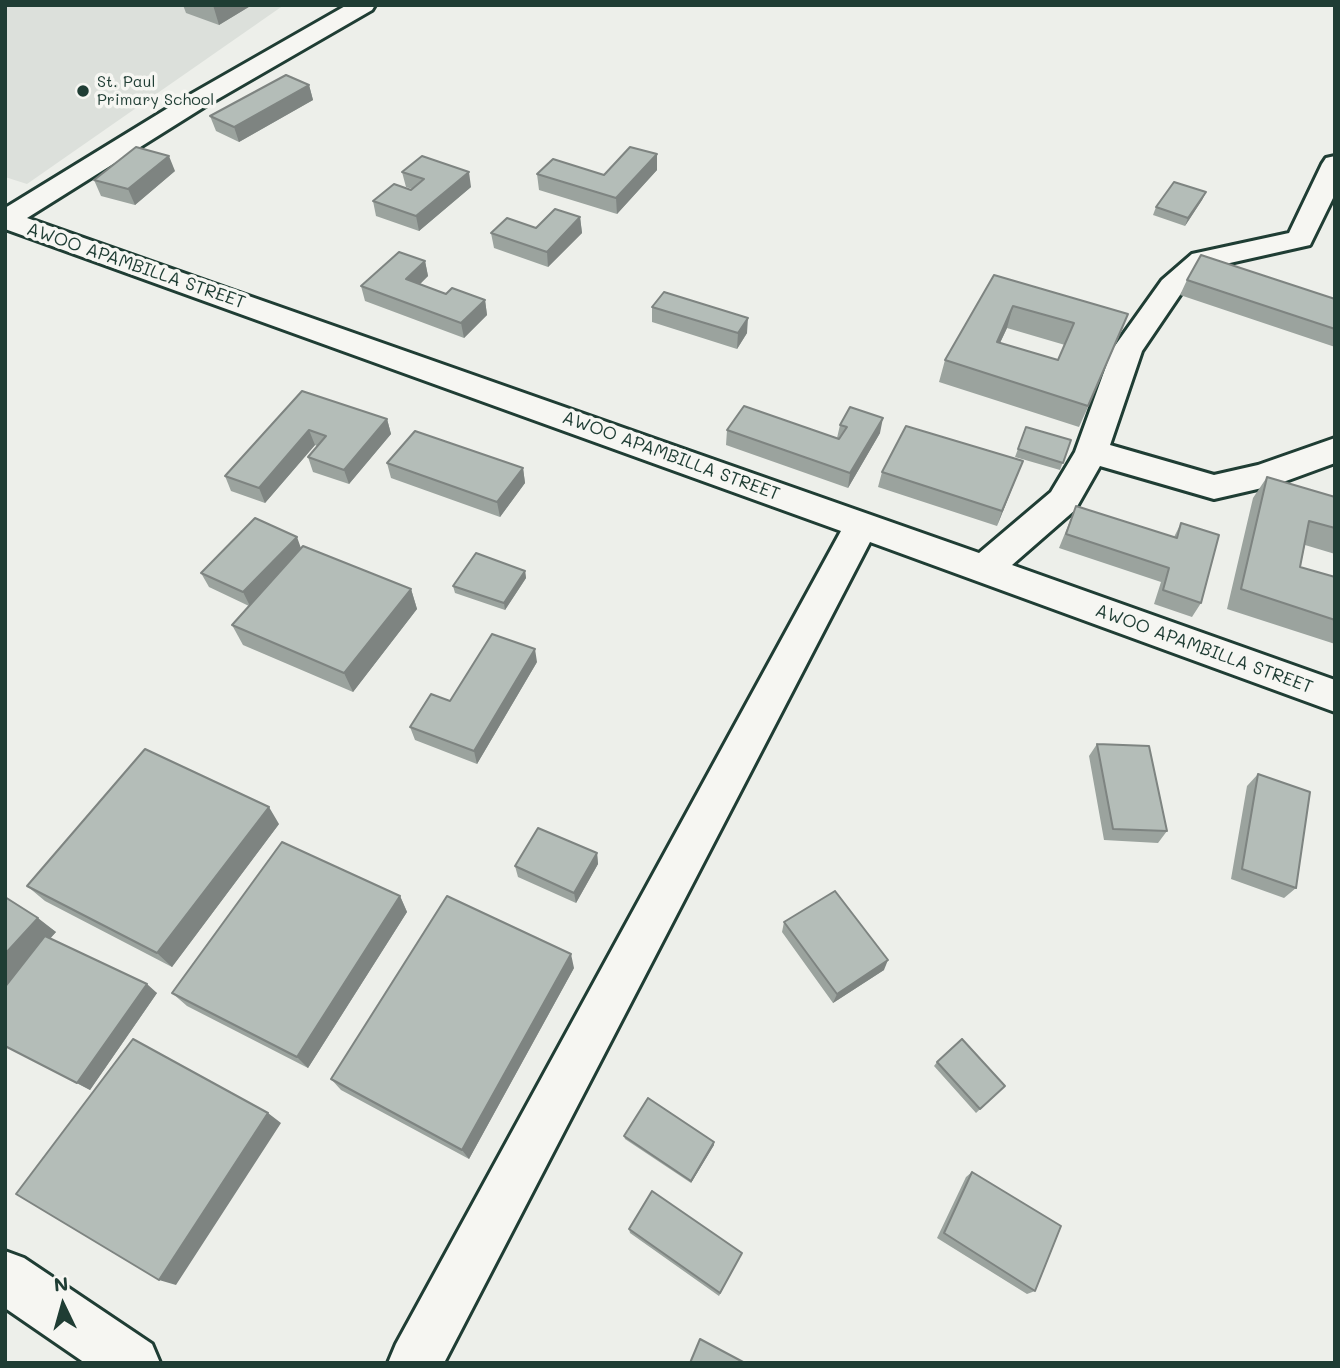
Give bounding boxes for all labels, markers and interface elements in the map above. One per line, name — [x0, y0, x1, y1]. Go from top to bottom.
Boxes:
place label: St. Paul Primary School — [97, 72, 214, 110]
marker: St. Paul Primary School — [75, 83, 91, 99]
street label: AWOO APAMBILLA STREET — [24, 218, 248, 314]
street label: AWOO APAMBILLA STREET — [559, 407, 783, 505]
street label: AWOO APAMBILLA STREET — [1092, 600, 1316, 698]
north arrow — [28, 1270, 98, 1340]
text: N — [53, 1271, 69, 1297]

